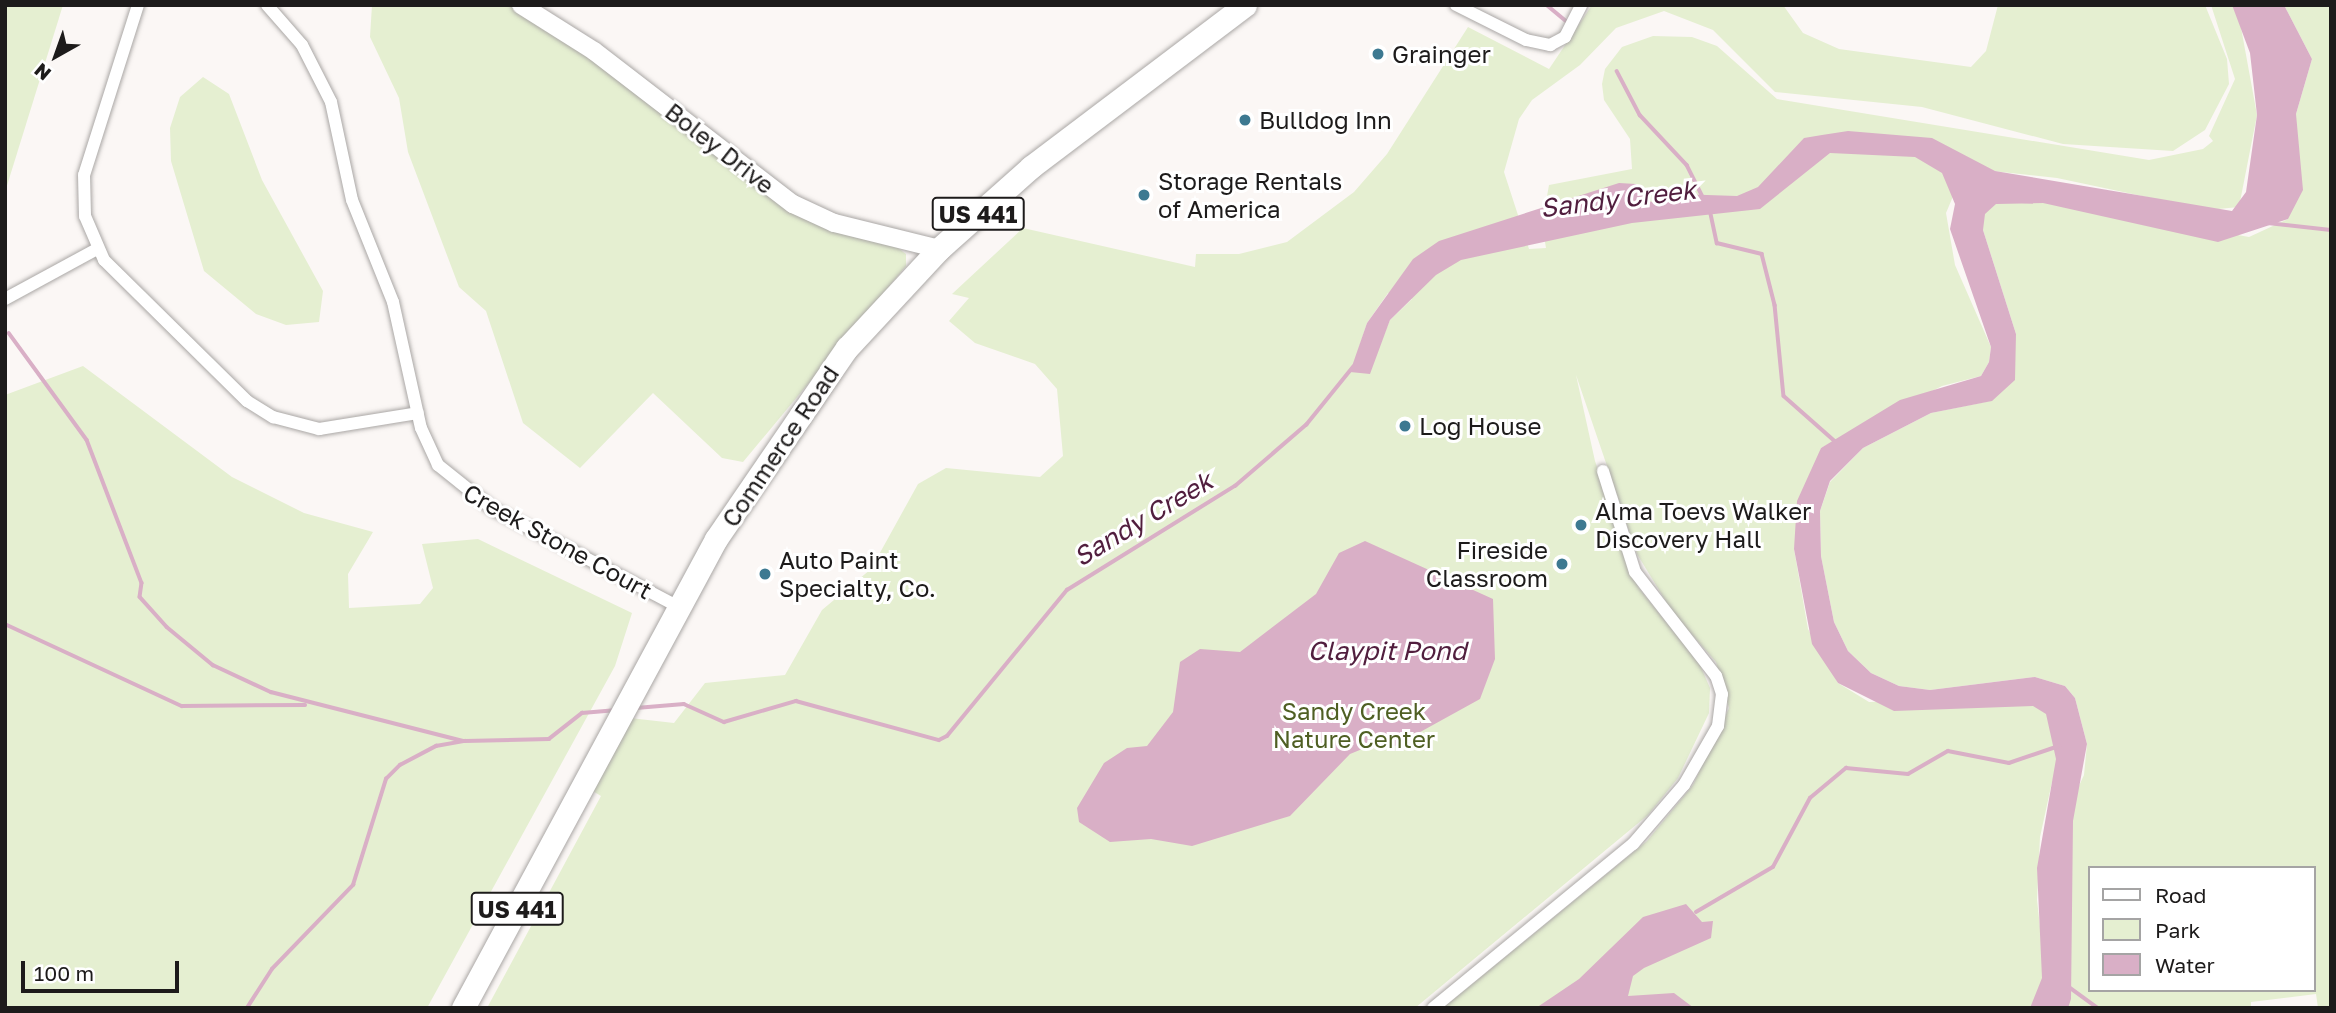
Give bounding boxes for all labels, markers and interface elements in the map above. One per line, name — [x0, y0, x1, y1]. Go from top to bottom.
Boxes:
north arrow — [21, 21, 91, 91]
place label: Grainger — [1392, 40, 1491, 68]
marker: Grainger — [1370, 46, 1386, 62]
text: N — [29, 59, 55, 86]
street label: Boley Drive — [660, 97, 780, 199]
place label: Bulldog Inn — [1259, 106, 1392, 134]
marker: Bulldog Inn — [1237, 112, 1253, 128]
place label: Storage Rentals of America — [1158, 167, 1342, 223]
water label: Sandy Creek — [1538, 174, 1698, 224]
marker: Storage Rentals of America — [1136, 187, 1152, 203]
road number: US 441 — [931, 195, 1025, 234]
street label: Commerce Road — [715, 360, 845, 532]
place label: Log House — [1419, 412, 1541, 440]
marker: Log House — [1397, 418, 1413, 434]
water label: Sandy Creek — [1068, 465, 1218, 573]
street label: Creek Stone Court — [459, 477, 657, 605]
place label: Alma Toevs Walker Discovery Hall — [1595, 497, 1811, 553]
marker: Alma Toevs Walker Discovery Hall — [1573, 517, 1589, 533]
place label: Fireside Classroom — [1426, 536, 1548, 592]
place label: Auto Paint Specialty, Co. — [779, 546, 936, 602]
marker: Fireside Classroom — [1554, 556, 1570, 572]
marker: Auto Paint Specialty, Co. — [757, 566, 773, 582]
water label: Claypit Pond — [1308, 635, 1466, 667]
park label: Sandy Creek Nature Center — [1273, 697, 1435, 753]
legend — [2088, 866, 2315, 992]
text: Road — [2155, 882, 2206, 908]
road number: US 441 — [470, 890, 564, 928]
text: Park — [2155, 917, 2200, 943]
scale bar — [24, 946, 182, 990]
text: Water — [2155, 952, 2215, 978]
text: 100 m — [34, 960, 94, 986]

